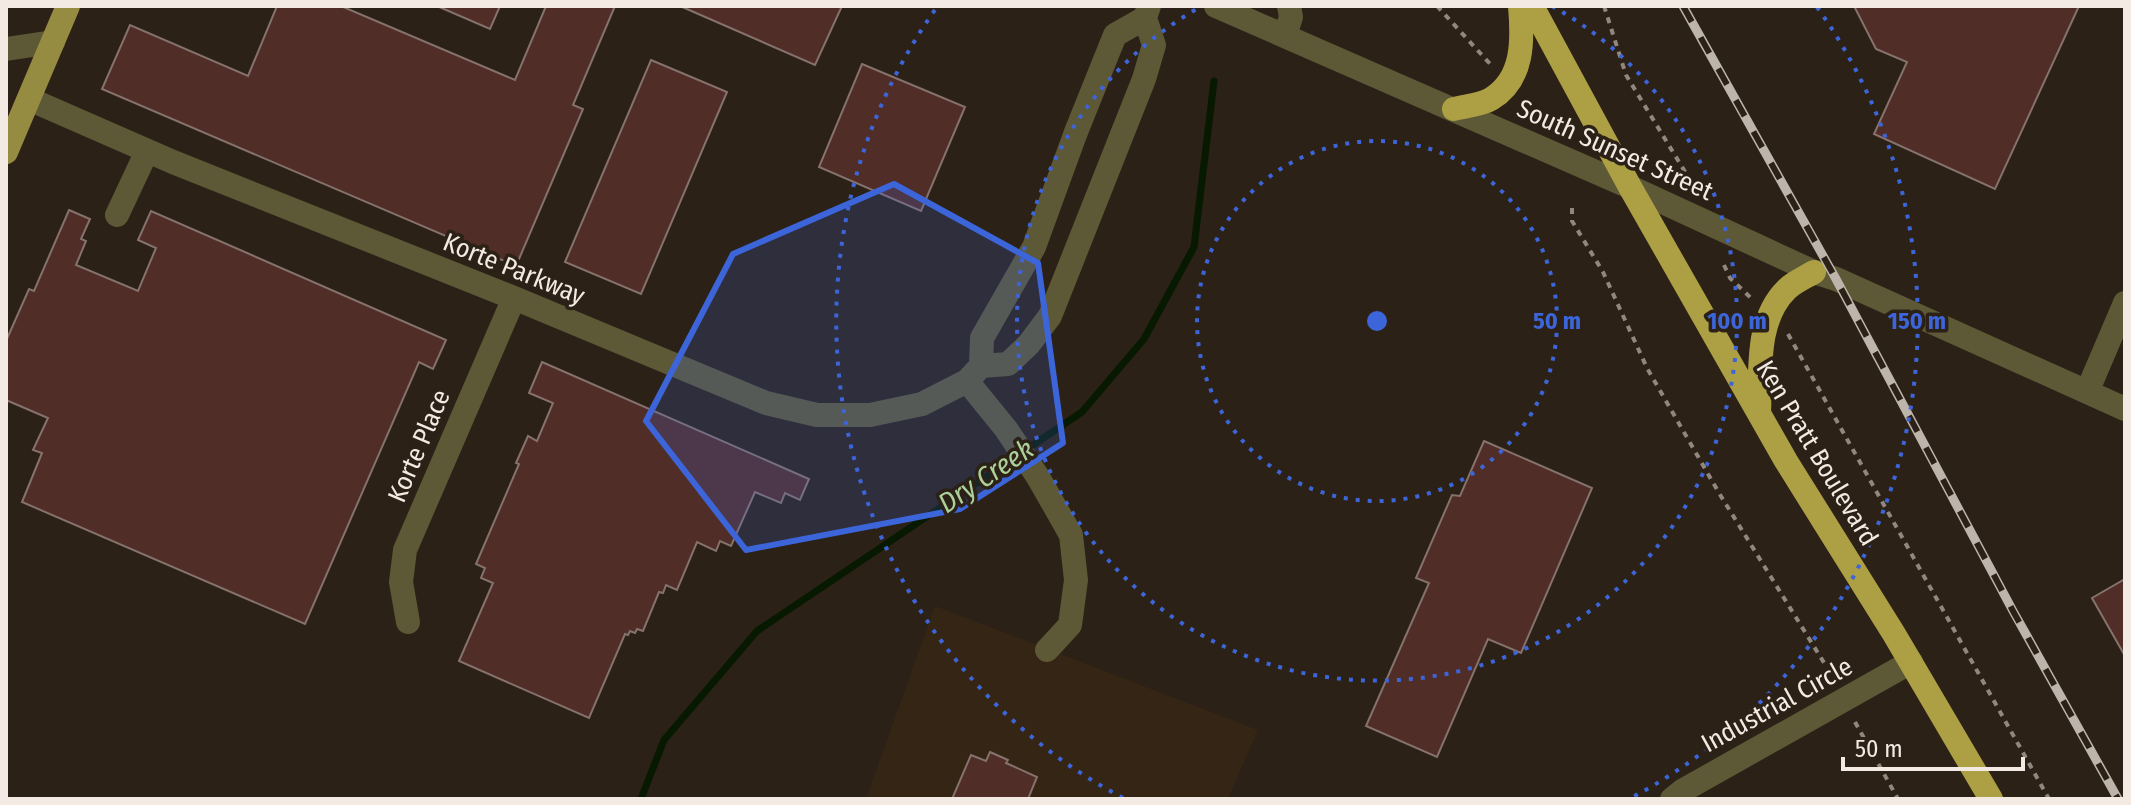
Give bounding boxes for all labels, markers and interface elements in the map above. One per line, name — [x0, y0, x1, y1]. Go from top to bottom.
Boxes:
street label: South Sunset Street — [1512, 93, 1718, 207]
street label: Korte Parkway — [439, 227, 590, 312]
centre of rings — [1363, 307, 1391, 335]
text: 50 m — [1533, 307, 1581, 335]
text: 100 m — [1707, 307, 1767, 335]
text: 150 m — [1888, 307, 1946, 335]
street label: Ken Pratt Boulevard — [1750, 355, 1884, 551]
street label: Korte Place — [381, 385, 457, 507]
water label: Dry Creek — [932, 432, 1040, 520]
street label: Industrial Circle — [1696, 651, 1858, 759]
scale bar — [1843, 721, 2023, 771]
text: 50 m — [1855, 735, 1903, 763]

